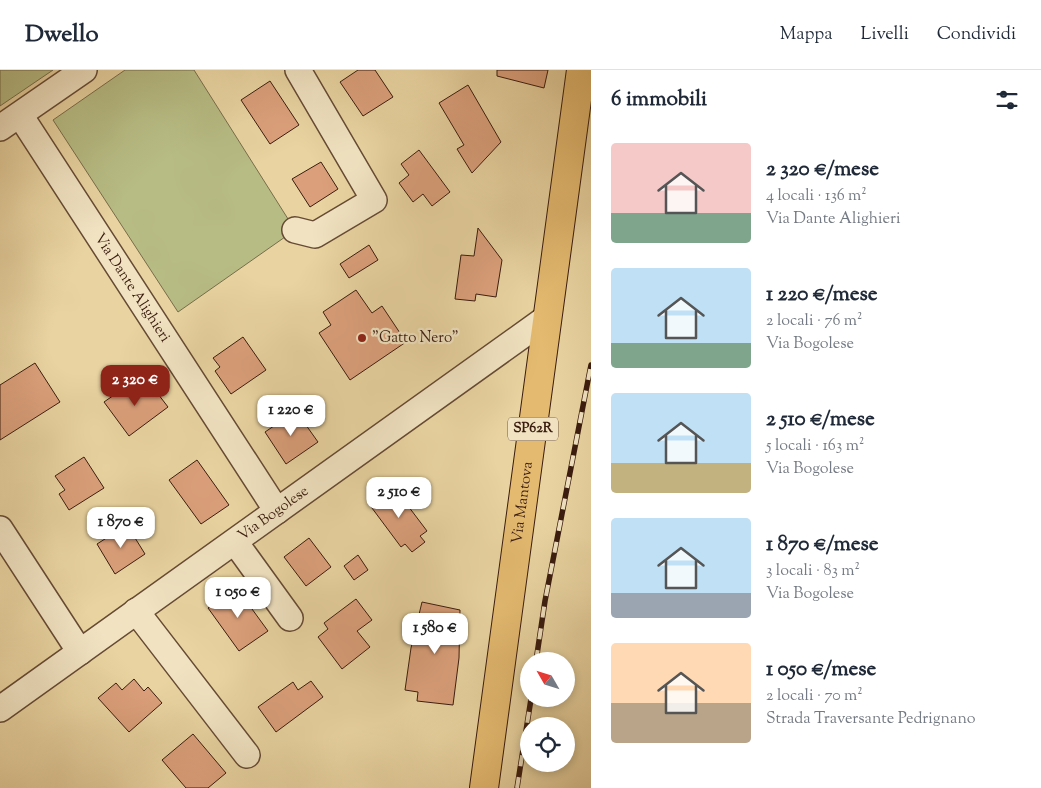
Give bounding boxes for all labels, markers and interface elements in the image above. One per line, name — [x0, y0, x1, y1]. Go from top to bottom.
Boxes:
text: Dwello — [25, 18, 99, 52]
text: Mappa — [780, 22, 833, 48]
text: Livelli — [861, 22, 909, 48]
text: Condividi — [937, 22, 1016, 48]
text: 6 immobili — [611, 85, 707, 115]
icon: filters — [993, 86, 1021, 114]
text: 2 320 €/mese — [766, 155, 879, 185]
icon: home — [651, 163, 711, 223]
text: 4 locali · 136 m² — [766, 185, 867, 208]
text: Via Dante Alighieri — [766, 208, 901, 231]
street label: Via Dante Alighieri — [89, 229, 175, 346]
text: 1 220 €/mese — [766, 280, 878, 310]
icon: home — [651, 288, 711, 348]
text: 2 locali · 76 m² — [766, 310, 862, 333]
place label: "Gatto Nero" — [372, 328, 459, 349]
marker: "Gatto Nero" — [356, 332, 368, 344]
text: Via Bogolese — [766, 333, 854, 356]
pin: 2 320 € — [89, 364, 181, 407]
text: 2 320 € — [112, 369, 158, 392]
pin: 1 220 € — [245, 394, 337, 437]
text: 1 220 € — [268, 399, 314, 422]
text: 2 510 €/mese — [766, 405, 875, 435]
icon: home — [651, 413, 711, 473]
road number: SP62R — [508, 418, 558, 440]
text: 5 locali · 163 m² — [766, 435, 864, 458]
text: Via Bogolese — [766, 458, 854, 481]
street label: Via Mantova — [507, 460, 539, 545]
pin: 2 510 € — [353, 476, 445, 519]
street label: Via Bogolese — [234, 481, 313, 546]
text: 2 510 € — [377, 481, 421, 504]
pin: 1 870 € — [75, 506, 167, 549]
text: 1 870 € — [98, 511, 144, 534]
text: 1 870 €/mese — [766, 530, 879, 560]
icon: home — [651, 538, 711, 598]
text: 3 locali · 83 m² — [766, 560, 860, 583]
pin: 1 050 € — [192, 576, 284, 619]
text: 1 050 € — [216, 581, 260, 604]
text: Via Bogolese — [766, 583, 854, 606]
pin: 1 580 € — [389, 612, 481, 655]
text: 1 580 € — [413, 617, 457, 640]
north arrow — [520, 652, 575, 708]
map controls — [520, 652, 575, 772]
text: 1 050 €/mese — [766, 655, 876, 685]
icon: home — [651, 663, 711, 723]
text: 2 locali · 70 m² — [766, 685, 863, 708]
text: Strada Traversante Pedrignano — [766, 708, 975, 731]
button: locate — [520, 717, 575, 772]

